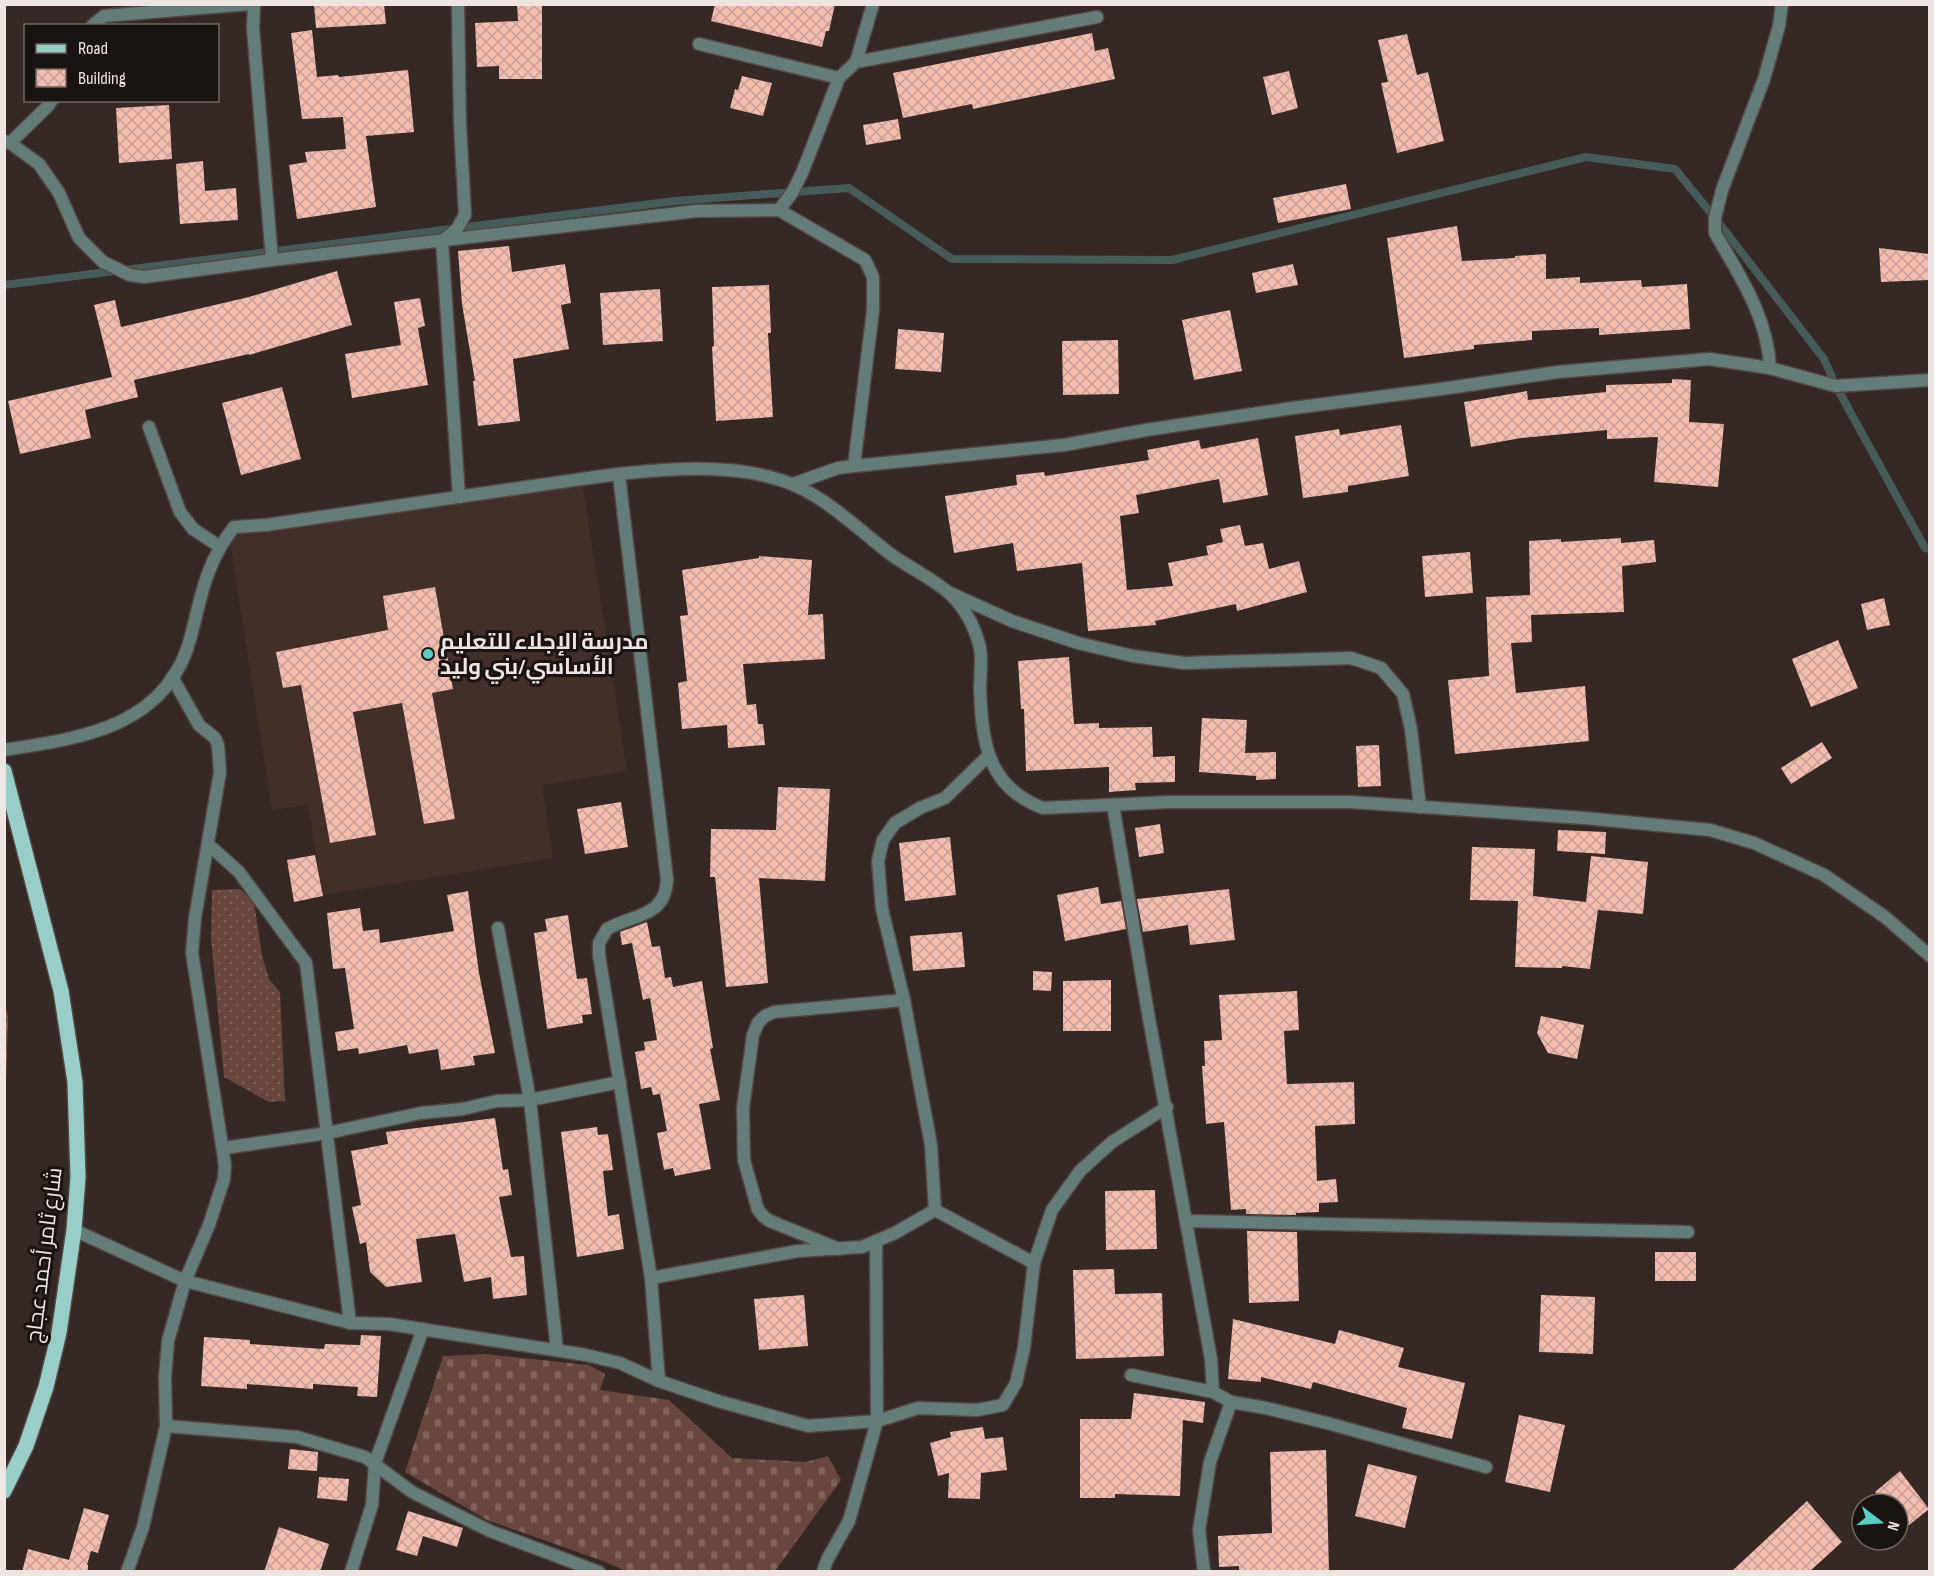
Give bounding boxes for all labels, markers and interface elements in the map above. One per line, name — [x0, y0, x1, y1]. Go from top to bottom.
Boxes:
legend — [24, 24, 219, 102]
text: Road — [78, 38, 108, 59]
text: Building — [78, 68, 126, 89]
place label: مدرسة الإجلاء للتعليم الأساسي/بني وليد — [440, 629, 649, 684]
marker: مدرسة الإجلاء للتعليم الأساسي/بني وليد — [421, 647, 435, 661]
street label: شارع ثامر أحمد عجاج — [19, 1166, 69, 1344]
north arrow — [1850, 1492, 1910, 1552]
text: N — [1883, 1519, 1903, 1533]

